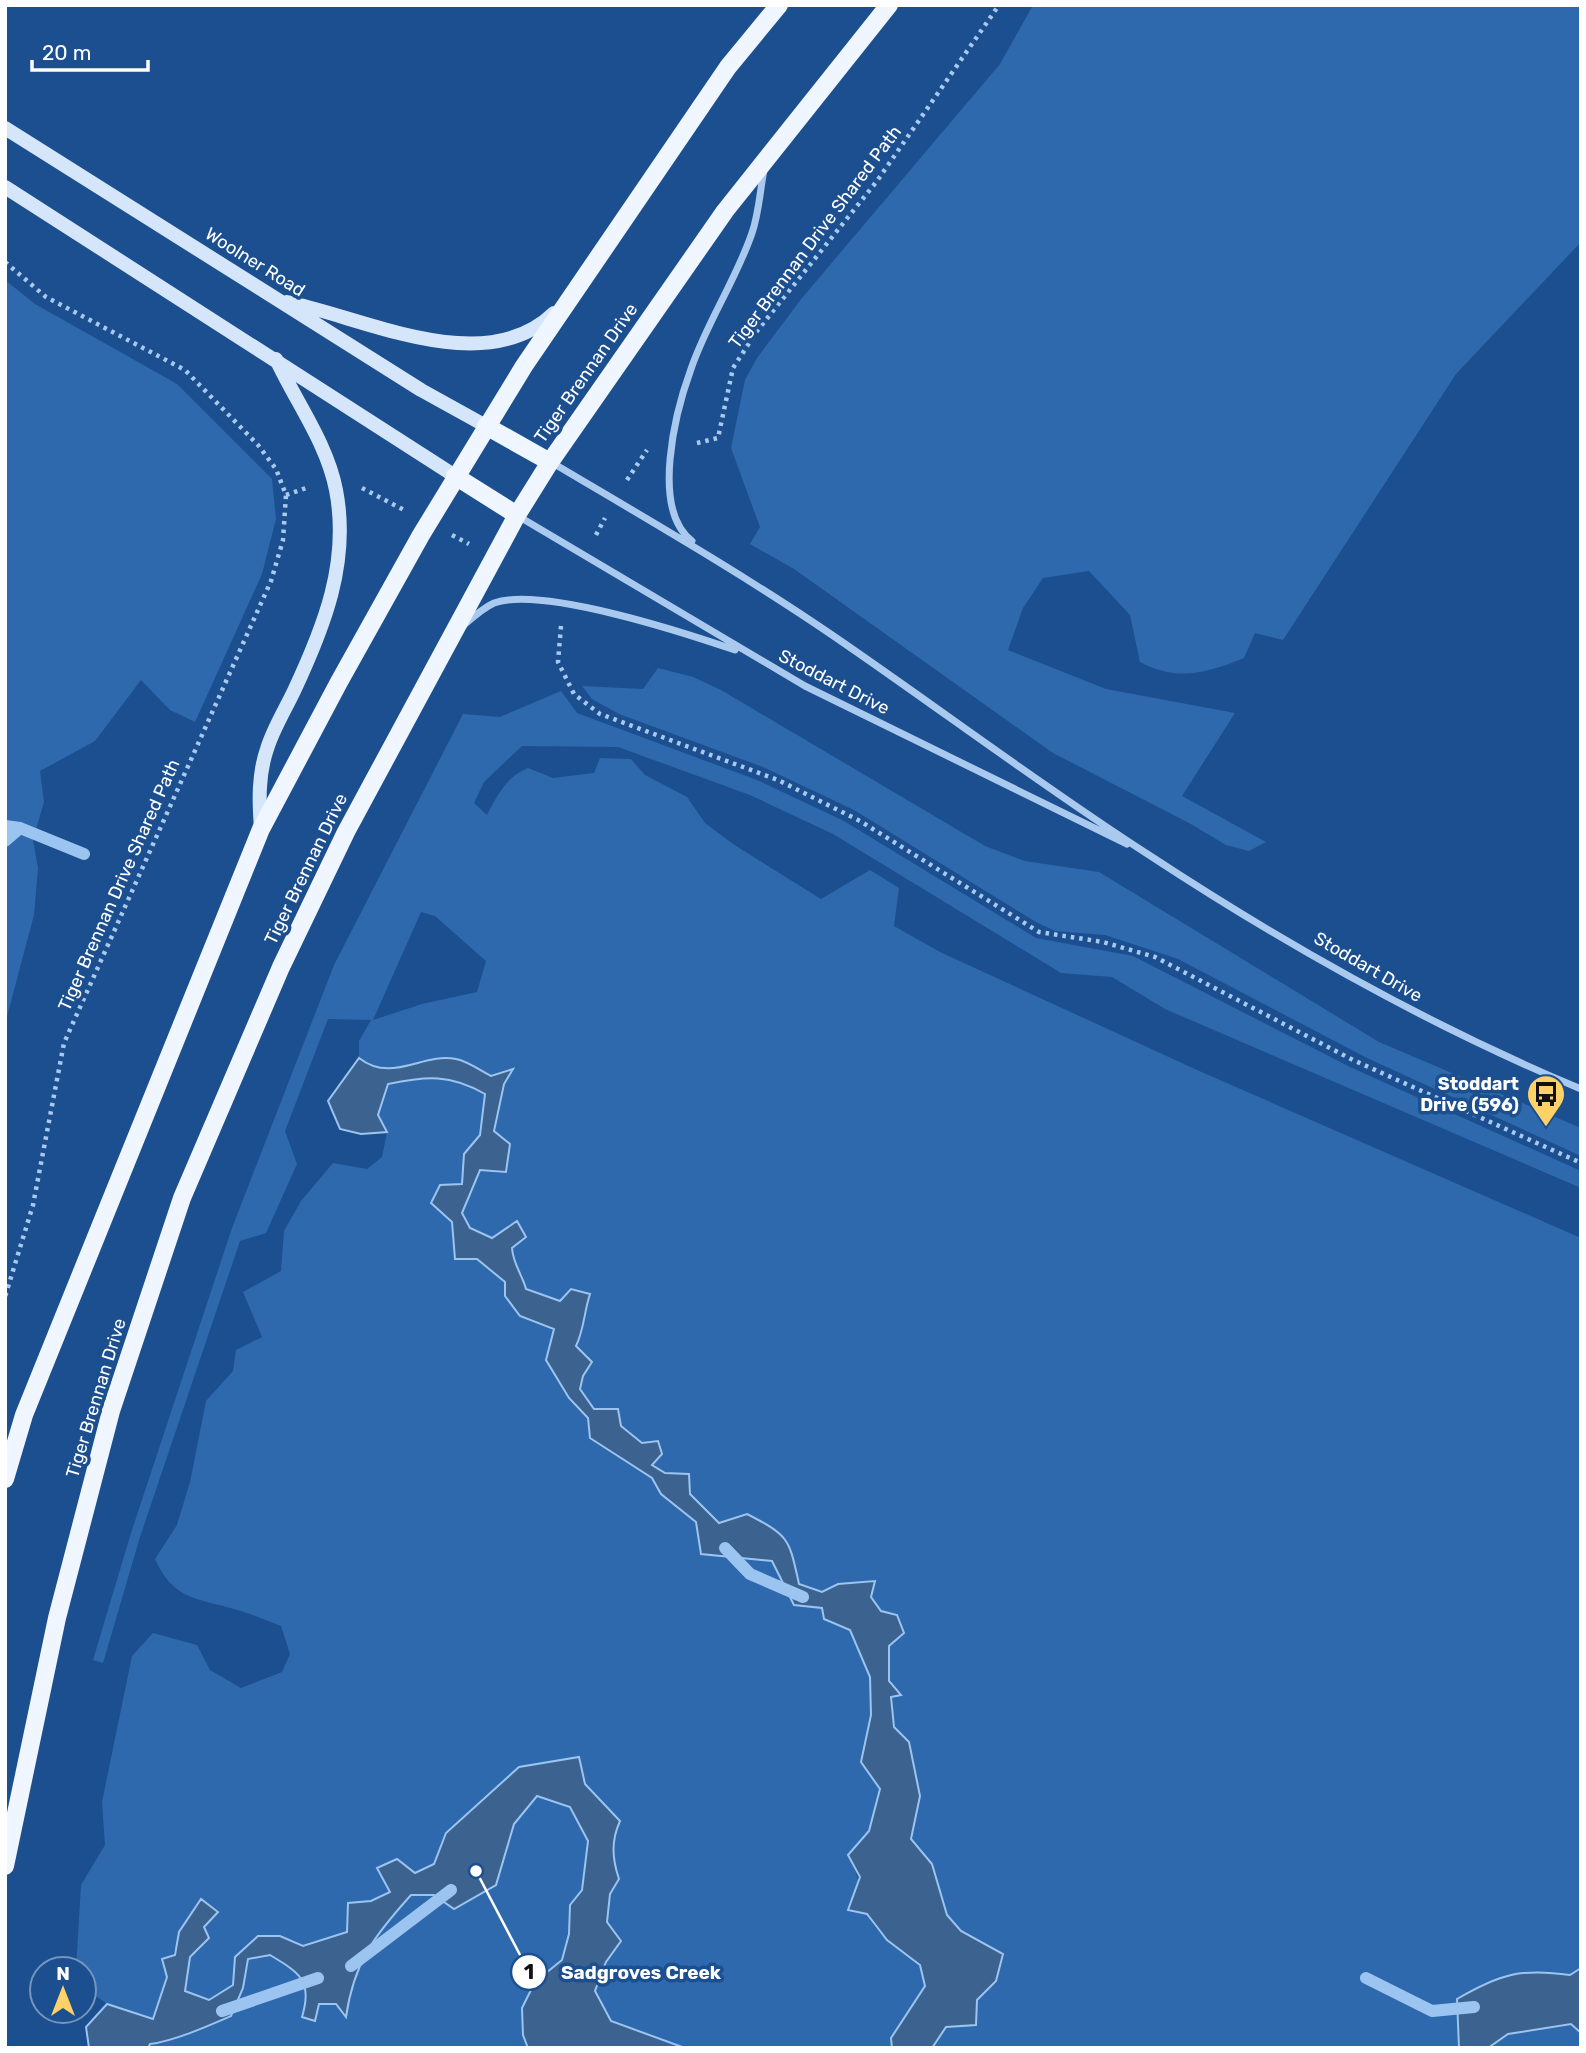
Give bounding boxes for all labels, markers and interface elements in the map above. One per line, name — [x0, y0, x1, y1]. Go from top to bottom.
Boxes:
scale bar — [32, 28, 147, 72]
text: 20 m — [42, 40, 91, 65]
street label: Tiger Brennan Drive Shared Path — [724, 121, 906, 353]
street label: Woolner Road — [201, 223, 309, 301]
street label: Tiger Brennan Drive — [530, 299, 642, 447]
street label: Stoddart Drive — [775, 645, 893, 719]
street label: Tiger Brennan Drive Shared Path — [53, 756, 185, 1014]
street label: Tiger Brennan Drive — [260, 790, 352, 948]
street label: Stoddart Drive — [1310, 927, 1426, 1007]
place label: Stoddart Drive (596) — [1420, 1073, 1519, 1116]
bus stop icon: Stoddart Drive (596) — [1525, 1073, 1567, 1128]
street label: Tiger Brennan Drive — [61, 1316, 131, 1480]
callout: Sadgroves Creek — [512, 1952, 735, 1992]
north arrow — [28, 1955, 98, 2025]
text: 1 — [524, 1959, 534, 1984]
text: Sadgroves Creek — [561, 1961, 721, 1984]
text: N — [56, 1962, 70, 1985]

